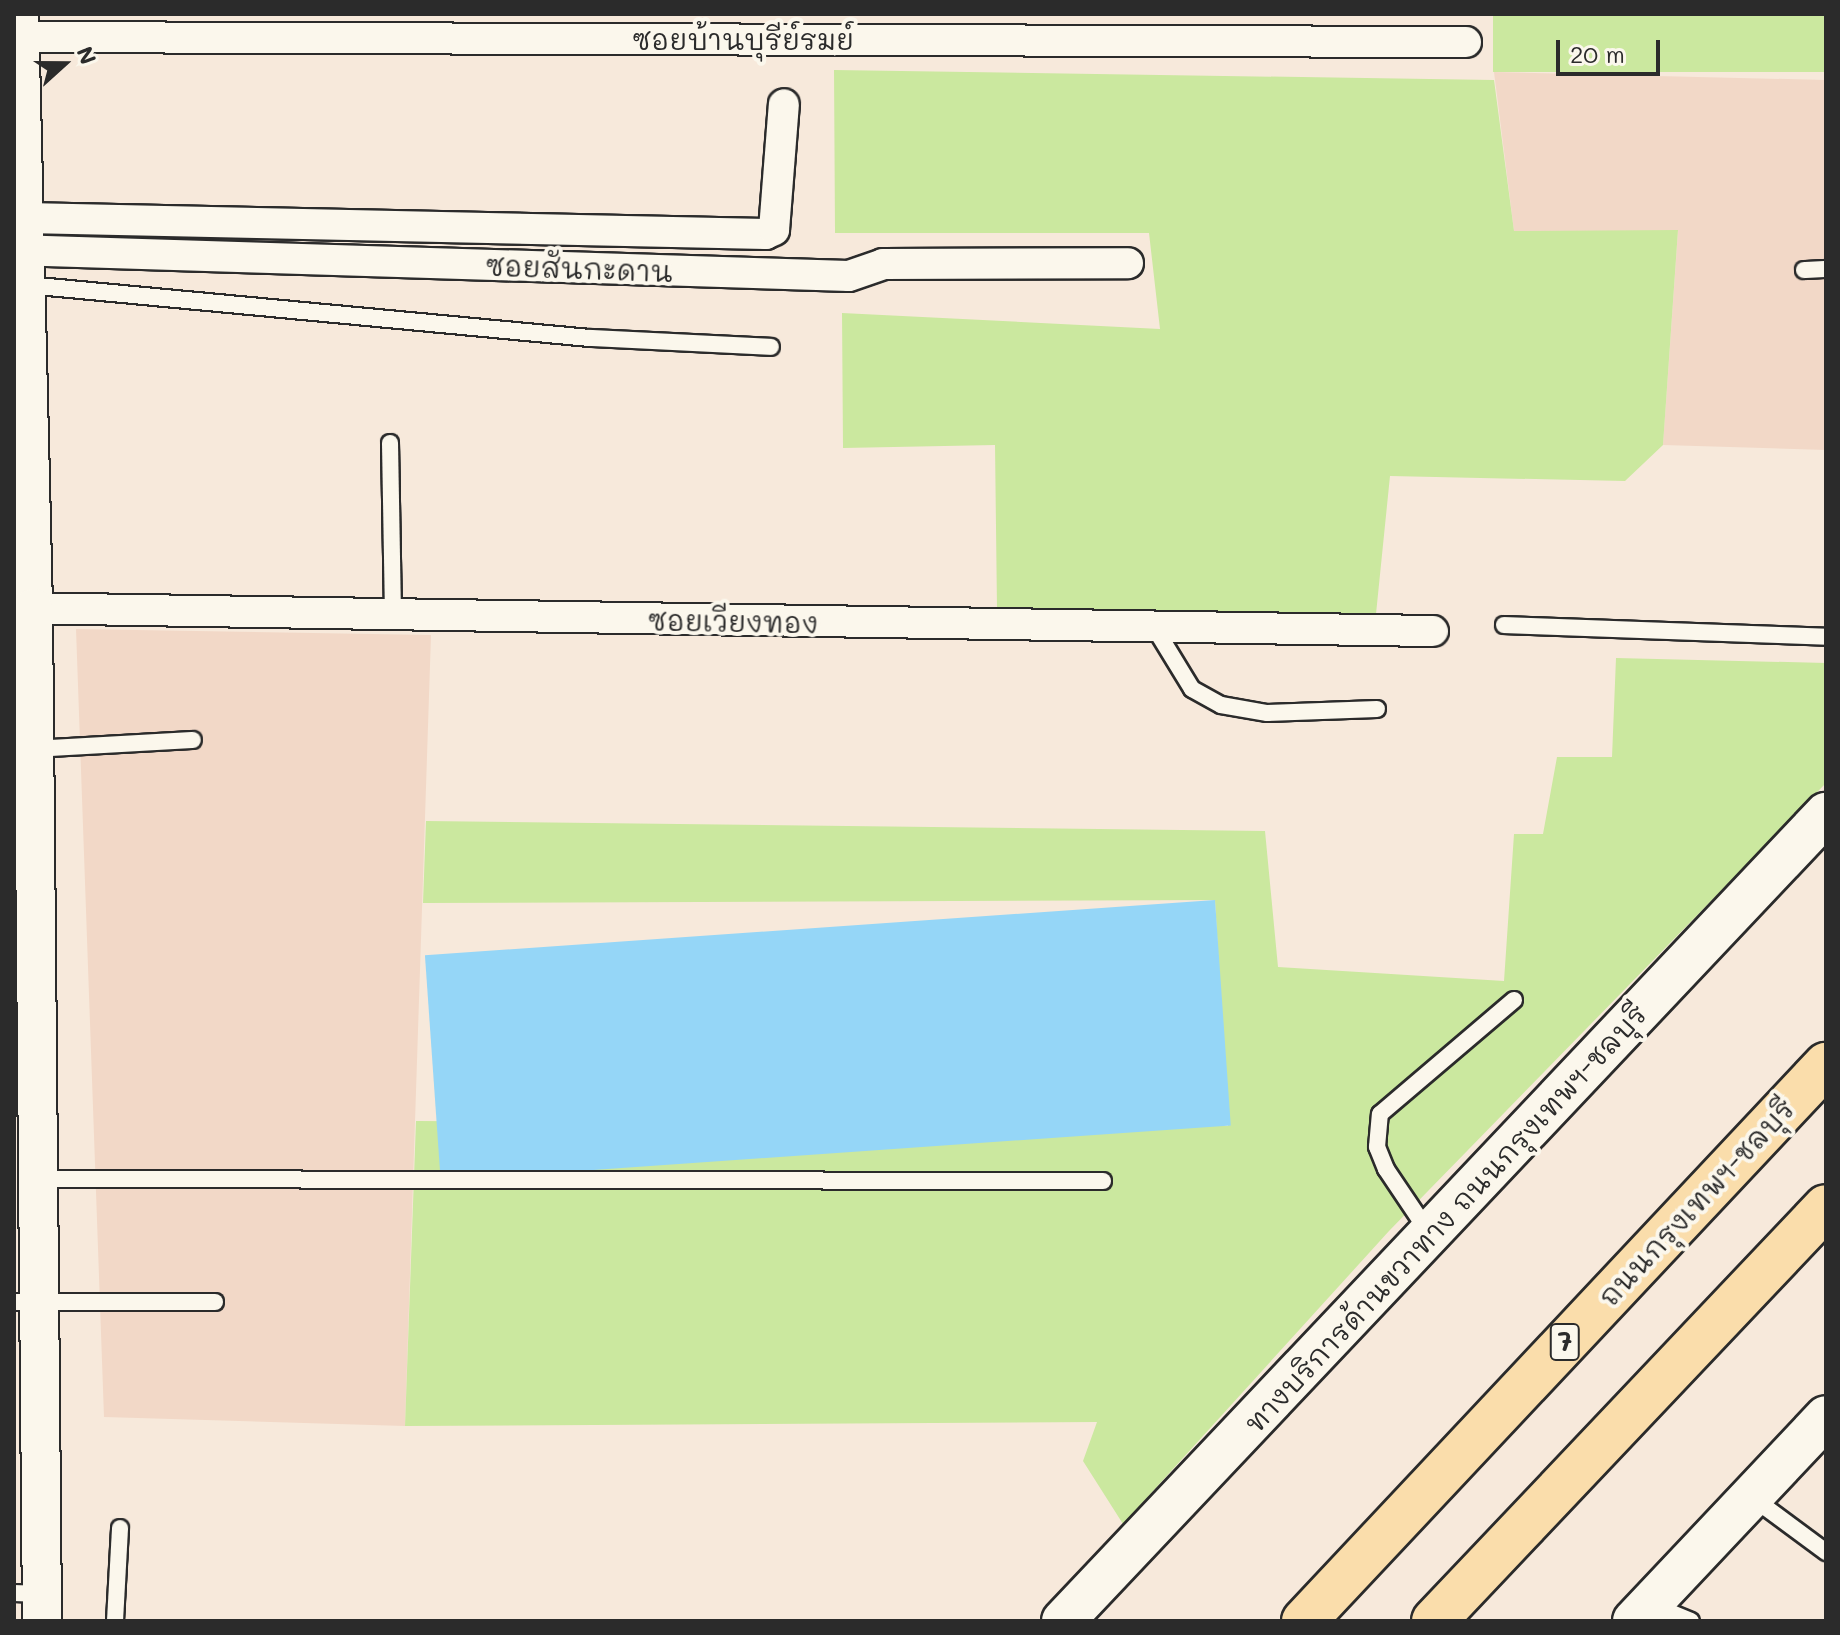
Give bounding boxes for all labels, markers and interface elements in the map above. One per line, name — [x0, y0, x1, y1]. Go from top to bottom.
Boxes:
street label: ซอยบ้านบุรีย์รมย์ — [632, 22, 854, 56]
north arrow — [24, 24, 104, 104]
scale bar — [1560, 24, 1664, 74]
text: 20 m — [1570, 38, 1625, 69]
text: N — [70, 42, 103, 68]
street label: ซอยสันกะดาน — [485, 248, 673, 288]
street label: ซอยเวียงทอง — [647, 603, 819, 639]
street label: ทางบริการด้านขวาทาง ถนนกรุงเทพฯ-ชลบุรี — [1237, 996, 1653, 1440]
street label: ถนนกรุงเทพฯ-ชลบุรี — [1591, 1091, 1801, 1313]
road number: 7 — [1549, 1320, 1581, 1364]

